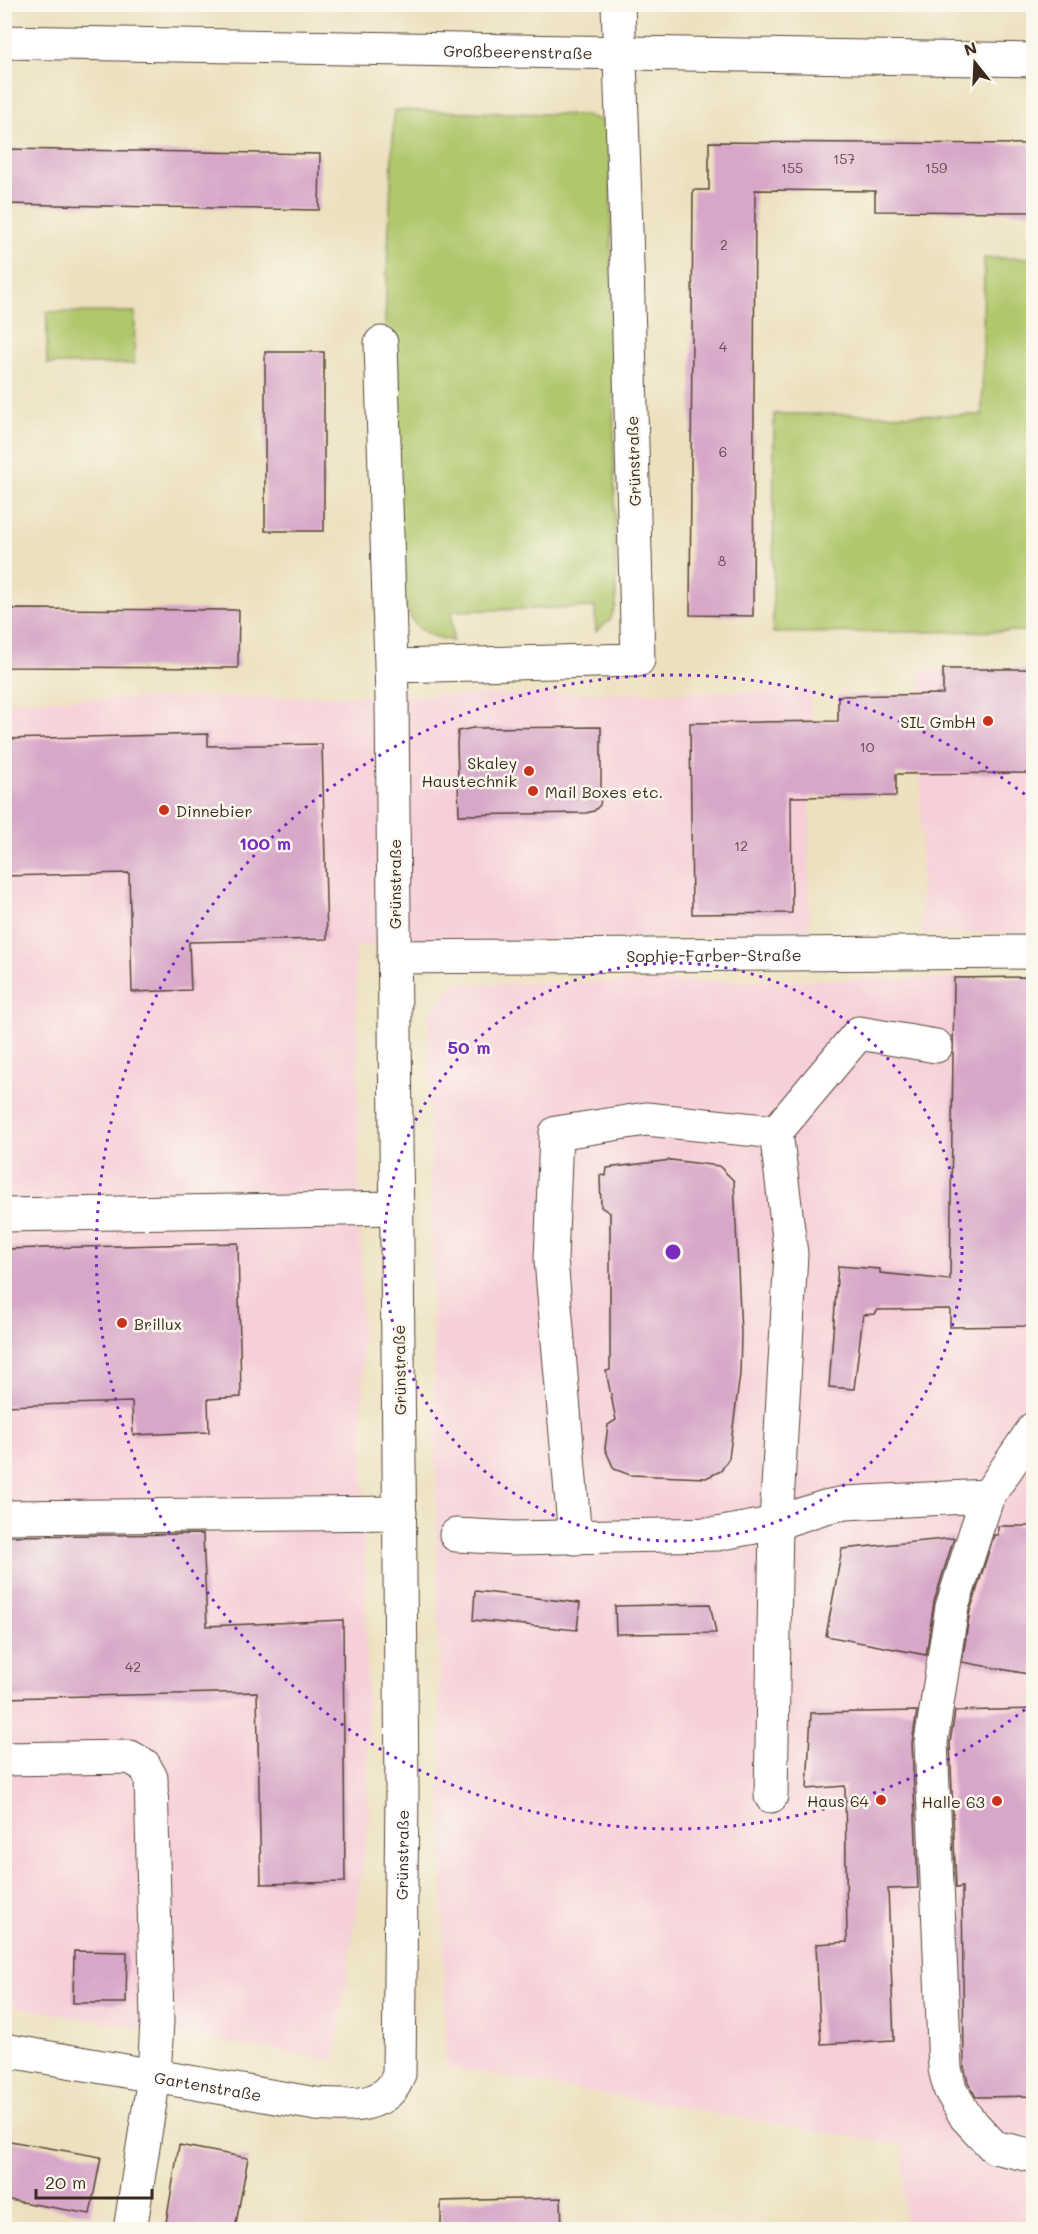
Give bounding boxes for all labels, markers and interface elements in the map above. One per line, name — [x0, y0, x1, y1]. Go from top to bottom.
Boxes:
north arrow — [945, 33, 1005, 93]
text: N — [961, 36, 979, 60]
street label: Großbeerenstraße — [443, 39, 593, 63]
house number: 157 — [833, 149, 855, 168]
house number: 155 — [781, 158, 803, 177]
house number: 159 — [925, 158, 947, 177]
house number: 2 — [720, 235, 728, 254]
house number: 4 — [719, 337, 728, 356]
street label: Grünstraße — [621, 415, 645, 507]
house number: 6 — [719, 442, 727, 461]
house number: 8 — [718, 551, 726, 570]
place label: SIL GmbH — [900, 711, 976, 732]
marker: SIL GmbH — [981, 714, 995, 728]
house number: 10 — [860, 737, 875, 756]
place label: Skaley Haustechnik — [421, 752, 517, 791]
marker: Skaley Haustechnik — [522, 764, 536, 778]
place label: Mail Boxes etc. — [545, 781, 663, 802]
marker: Mail Boxes etc. — [526, 784, 540, 798]
place label: Dinnebier — [176, 800, 253, 821]
marker: Dinnebier — [157, 803, 171, 817]
text: 100 m — [239, 831, 291, 855]
house number: 12 — [734, 836, 748, 855]
street label: Grünstraße — [384, 839, 405, 929]
street label: Sophie-Farber-Straße — [626, 943, 802, 966]
text: 50 m — [448, 1035, 490, 1059]
centre of rings — [663, 1242, 683, 1262]
place label: Brillux — [134, 1313, 182, 1334]
marker: Brillux — [115, 1316, 129, 1330]
street label: Grünstraße — [388, 1325, 410, 1415]
house number: 42 — [125, 1657, 141, 1676]
place label: Haus 64 — [807, 1790, 870, 1811]
place label: Halle 63 — [922, 1791, 985, 1812]
marker: Haus 64 — [874, 1793, 888, 1807]
marker: Halle 63 — [990, 1794, 1004, 1808]
street label: Grünstraße — [390, 1810, 412, 1900]
street label: Gartenstraße — [153, 2066, 263, 2105]
scale bar — [36, 2162, 152, 2200]
text: 20 m — [45, 2170, 86, 2194]

